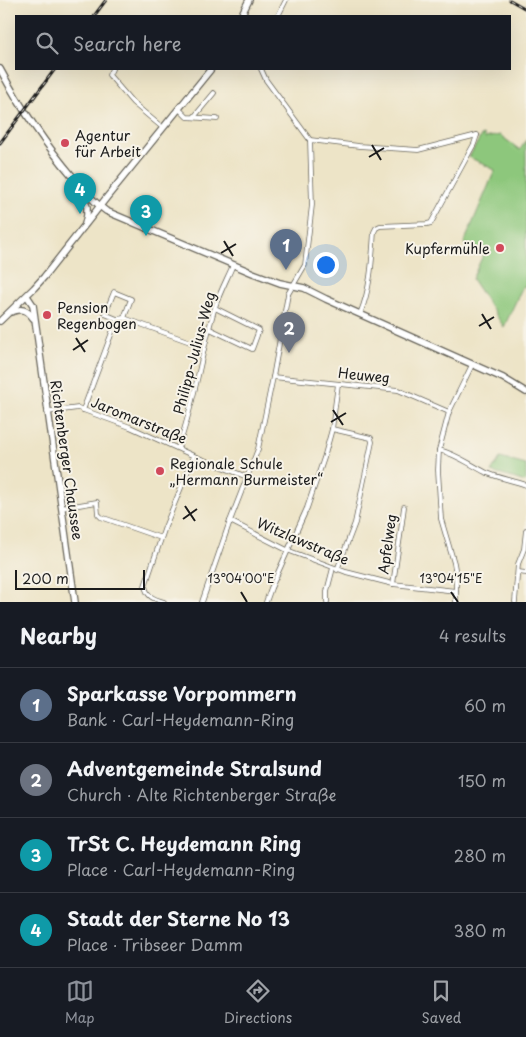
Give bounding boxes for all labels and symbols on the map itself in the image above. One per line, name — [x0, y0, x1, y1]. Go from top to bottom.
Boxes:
place label: Agentur für Arbeit — [75, 125, 141, 162]
marker: Agentur für Arbeit — [59, 137, 71, 149]
pin: 4 — [64, 173, 96, 214]
pin: 3 — [130, 195, 162, 236]
pin: 1 — [270, 229, 302, 270]
place label: Kupfermühle — [405, 238, 490, 259]
marker: Kupfermühle — [494, 242, 506, 254]
your location — [313, 252, 339, 278]
street label: Philipp-Julius-Weg — [168, 289, 220, 417]
place label: Pension Regenbogen — [57, 297, 137, 334]
marker: Pension Regenbogen — [41, 309, 53, 321]
pin: 2 — [273, 312, 305, 353]
street label: Heuweg — [337, 362, 391, 388]
street label: Richtenberger Chaussee — [45, 379, 89, 542]
street label: Jaromarstraße — [88, 391, 190, 449]
place label: Regionale Schule „Hermann Burmeister“ — [170, 453, 323, 490]
marker: Regionale Schule „Hermann Burmeister“ — [154, 465, 166, 477]
street label: Witzlawstraße — [254, 512, 352, 570]
street label: Apfelweg — [372, 513, 402, 575]
scale bar — [15, 567, 145, 590]
text: 13°04'00"E — [207, 569, 275, 587]
text: 13°04'15"E — [419, 569, 483, 587]

